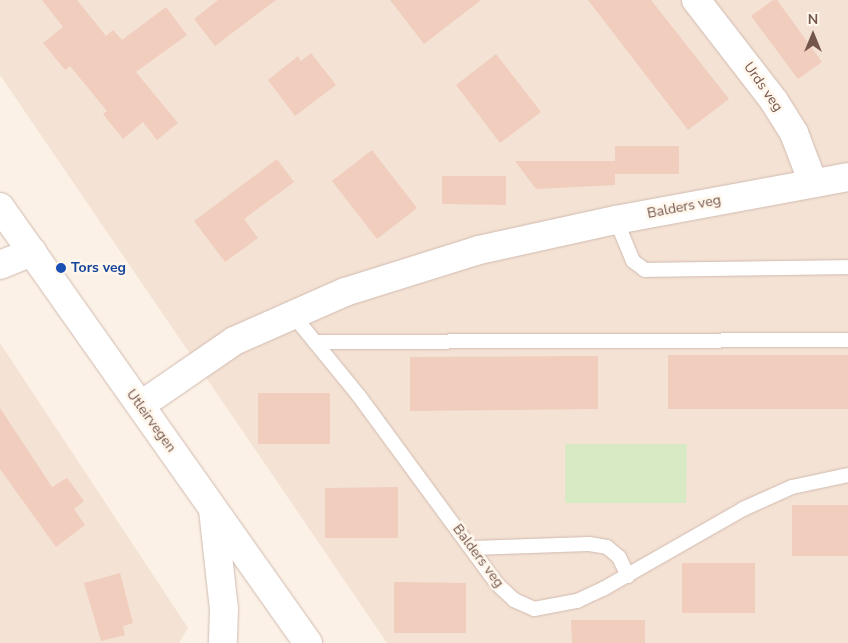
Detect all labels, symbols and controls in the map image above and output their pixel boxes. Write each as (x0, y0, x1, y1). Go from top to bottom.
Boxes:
north arrow (788, 10, 838, 60)
text: N (808, 10, 818, 29)
street label: Urds veg (740, 59, 786, 115)
street label: Balders veg (646, 192, 722, 222)
place label: Tors veg (71, 260, 126, 276)
marker: Tors veg (55, 262, 67, 274)
street label: Utleirvegen (123, 386, 179, 456)
street label: Balders veg (449, 521, 507, 591)

